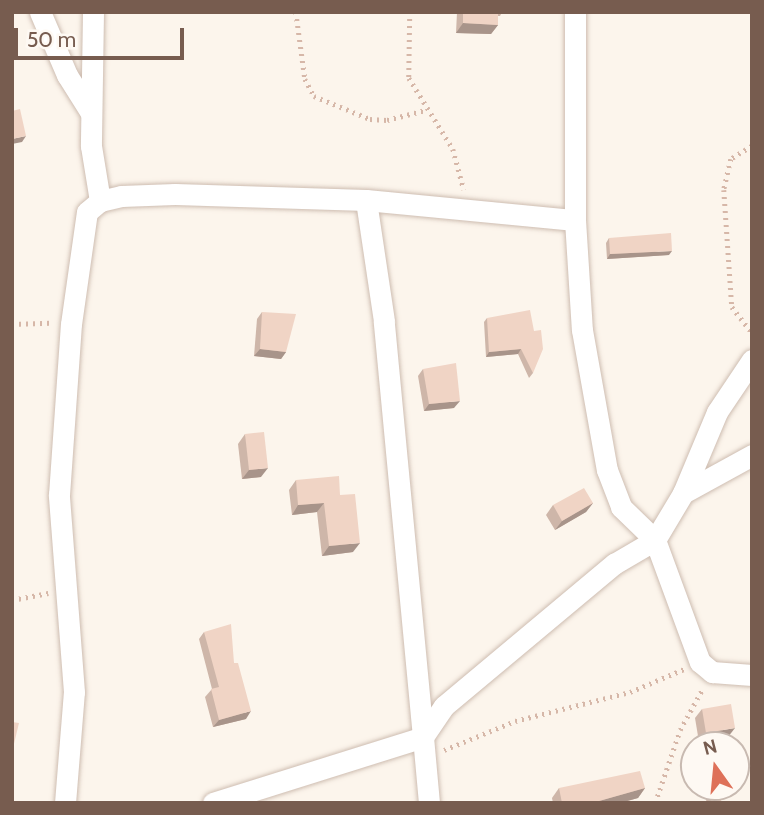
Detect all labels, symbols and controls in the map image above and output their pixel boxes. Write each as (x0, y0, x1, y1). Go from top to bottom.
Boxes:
scale bar (18, 14, 187, 58)
text: 50 m (27, 27, 76, 52)
north arrow (680, 731, 750, 801)
text: N (700, 734, 719, 760)

